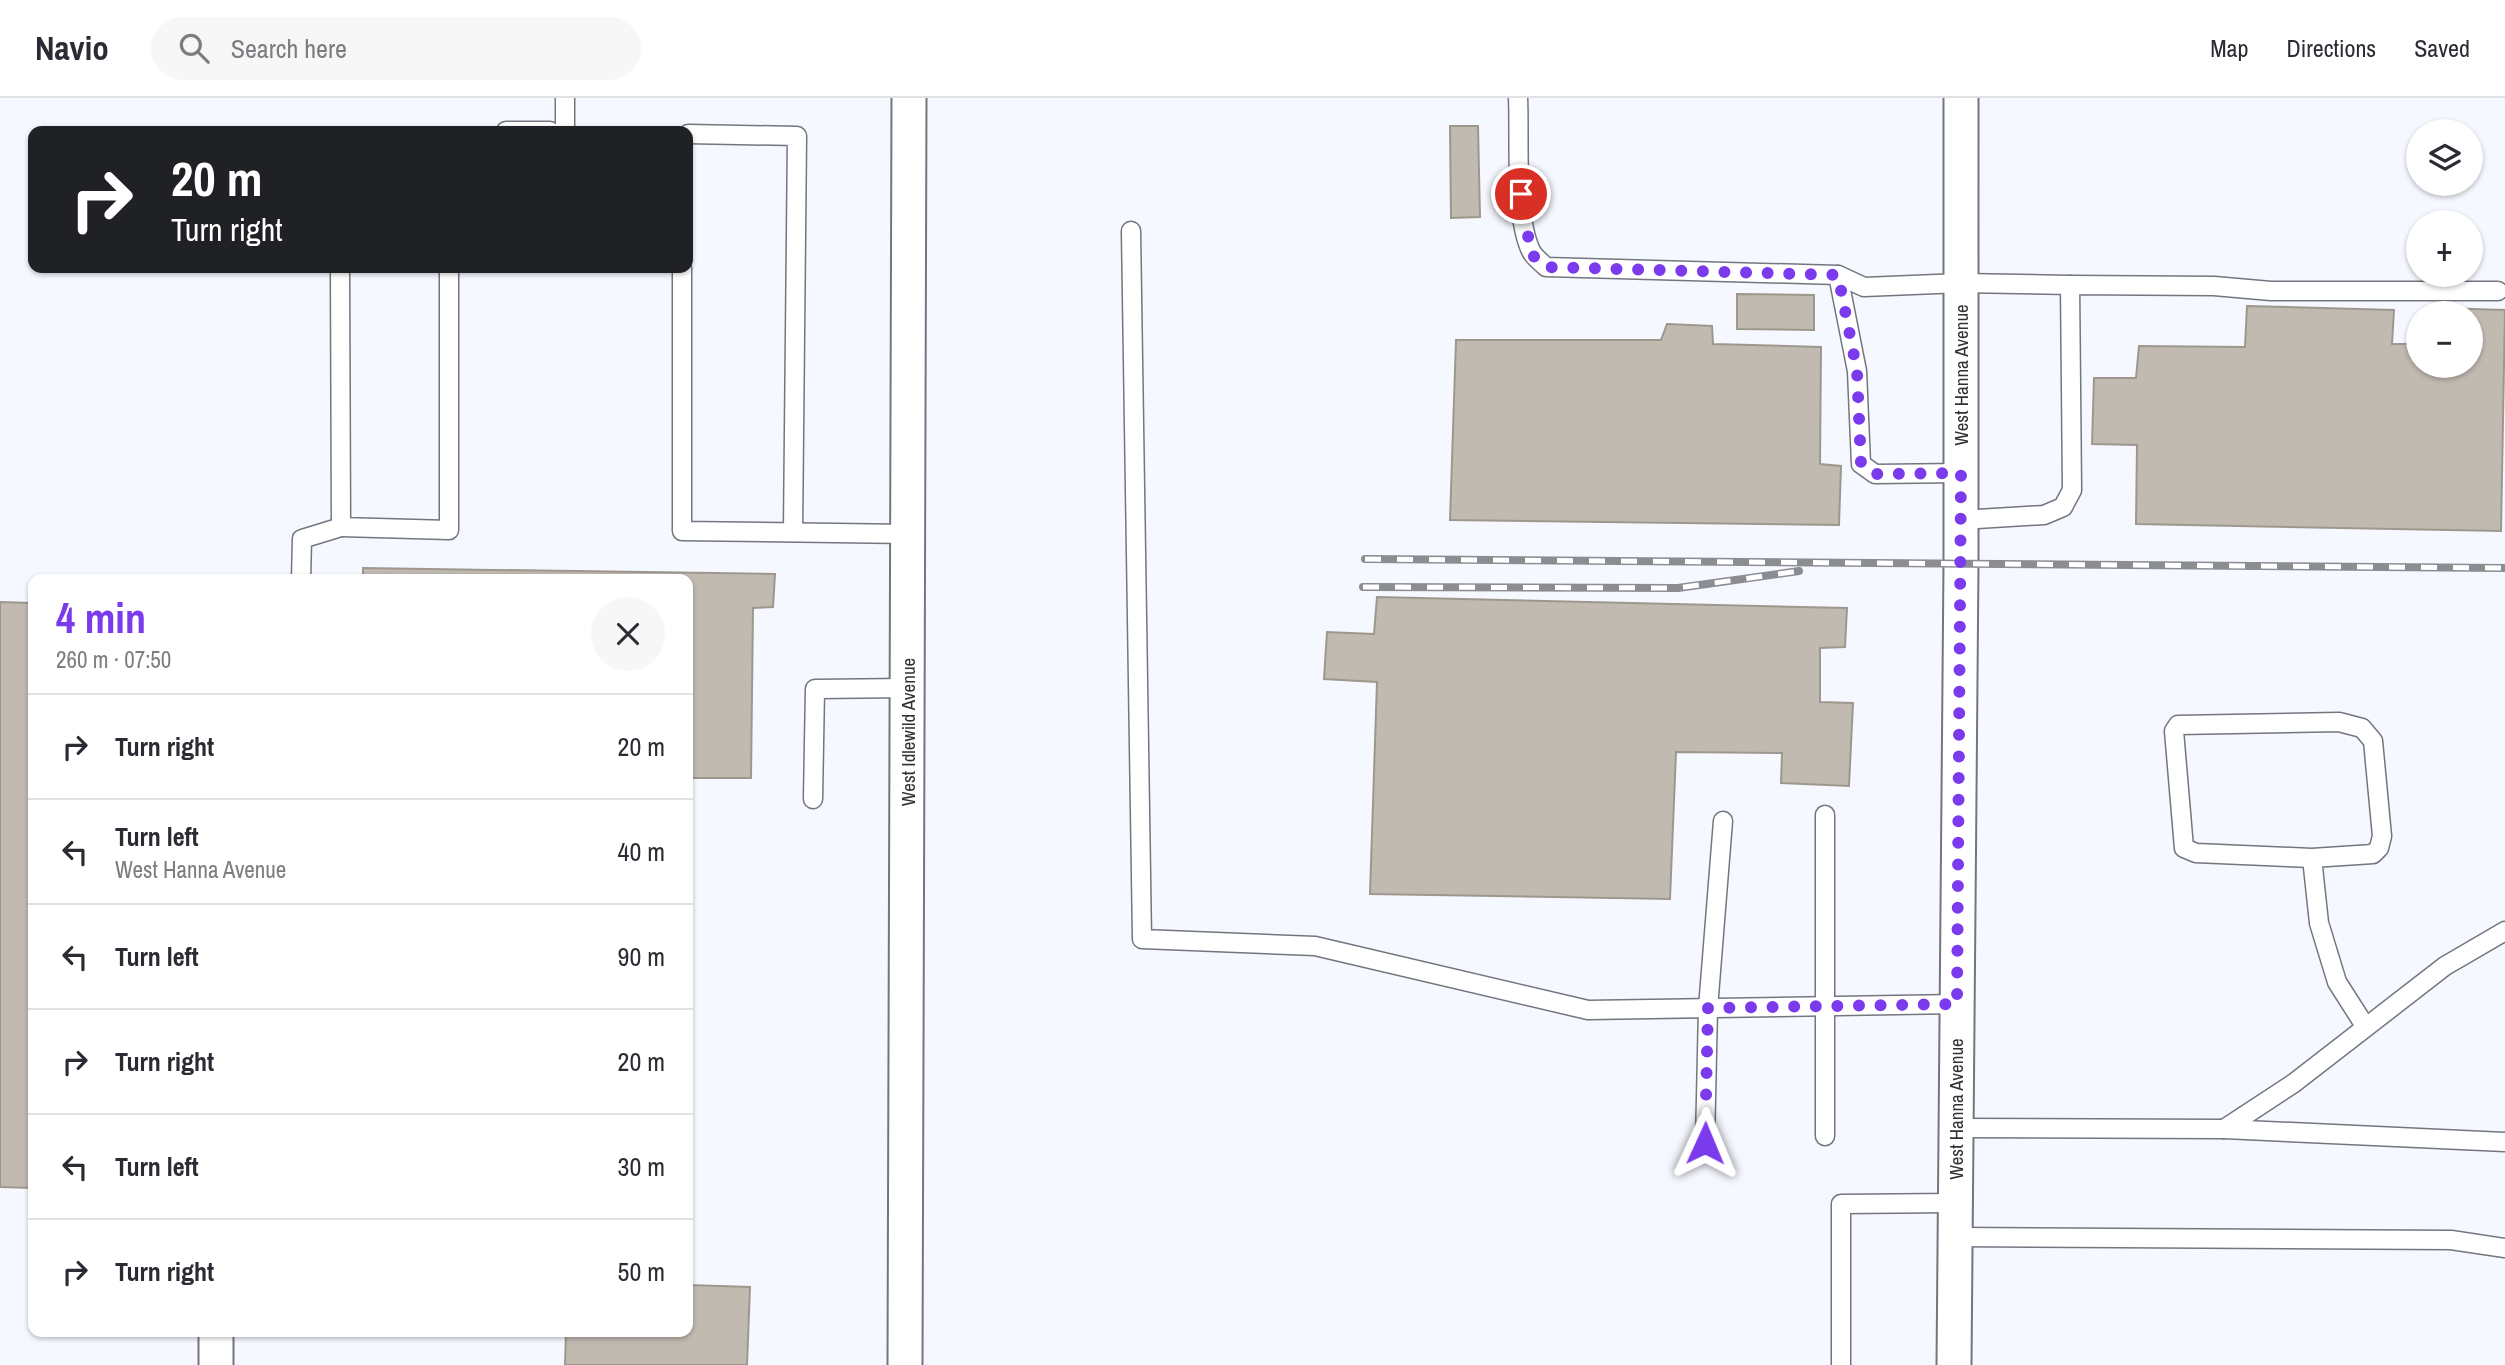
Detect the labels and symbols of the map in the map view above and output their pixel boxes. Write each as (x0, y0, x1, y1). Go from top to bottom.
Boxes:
pin (1491, 164, 1551, 224)
street label: West Hanna Avenue (1948, 304, 1974, 446)
street label: West Idlewild Avenue (895, 658, 921, 806)
street label: West Hanna Avenue (1943, 1038, 1969, 1180)
position arrow (1668, 1106, 1742, 1180)

